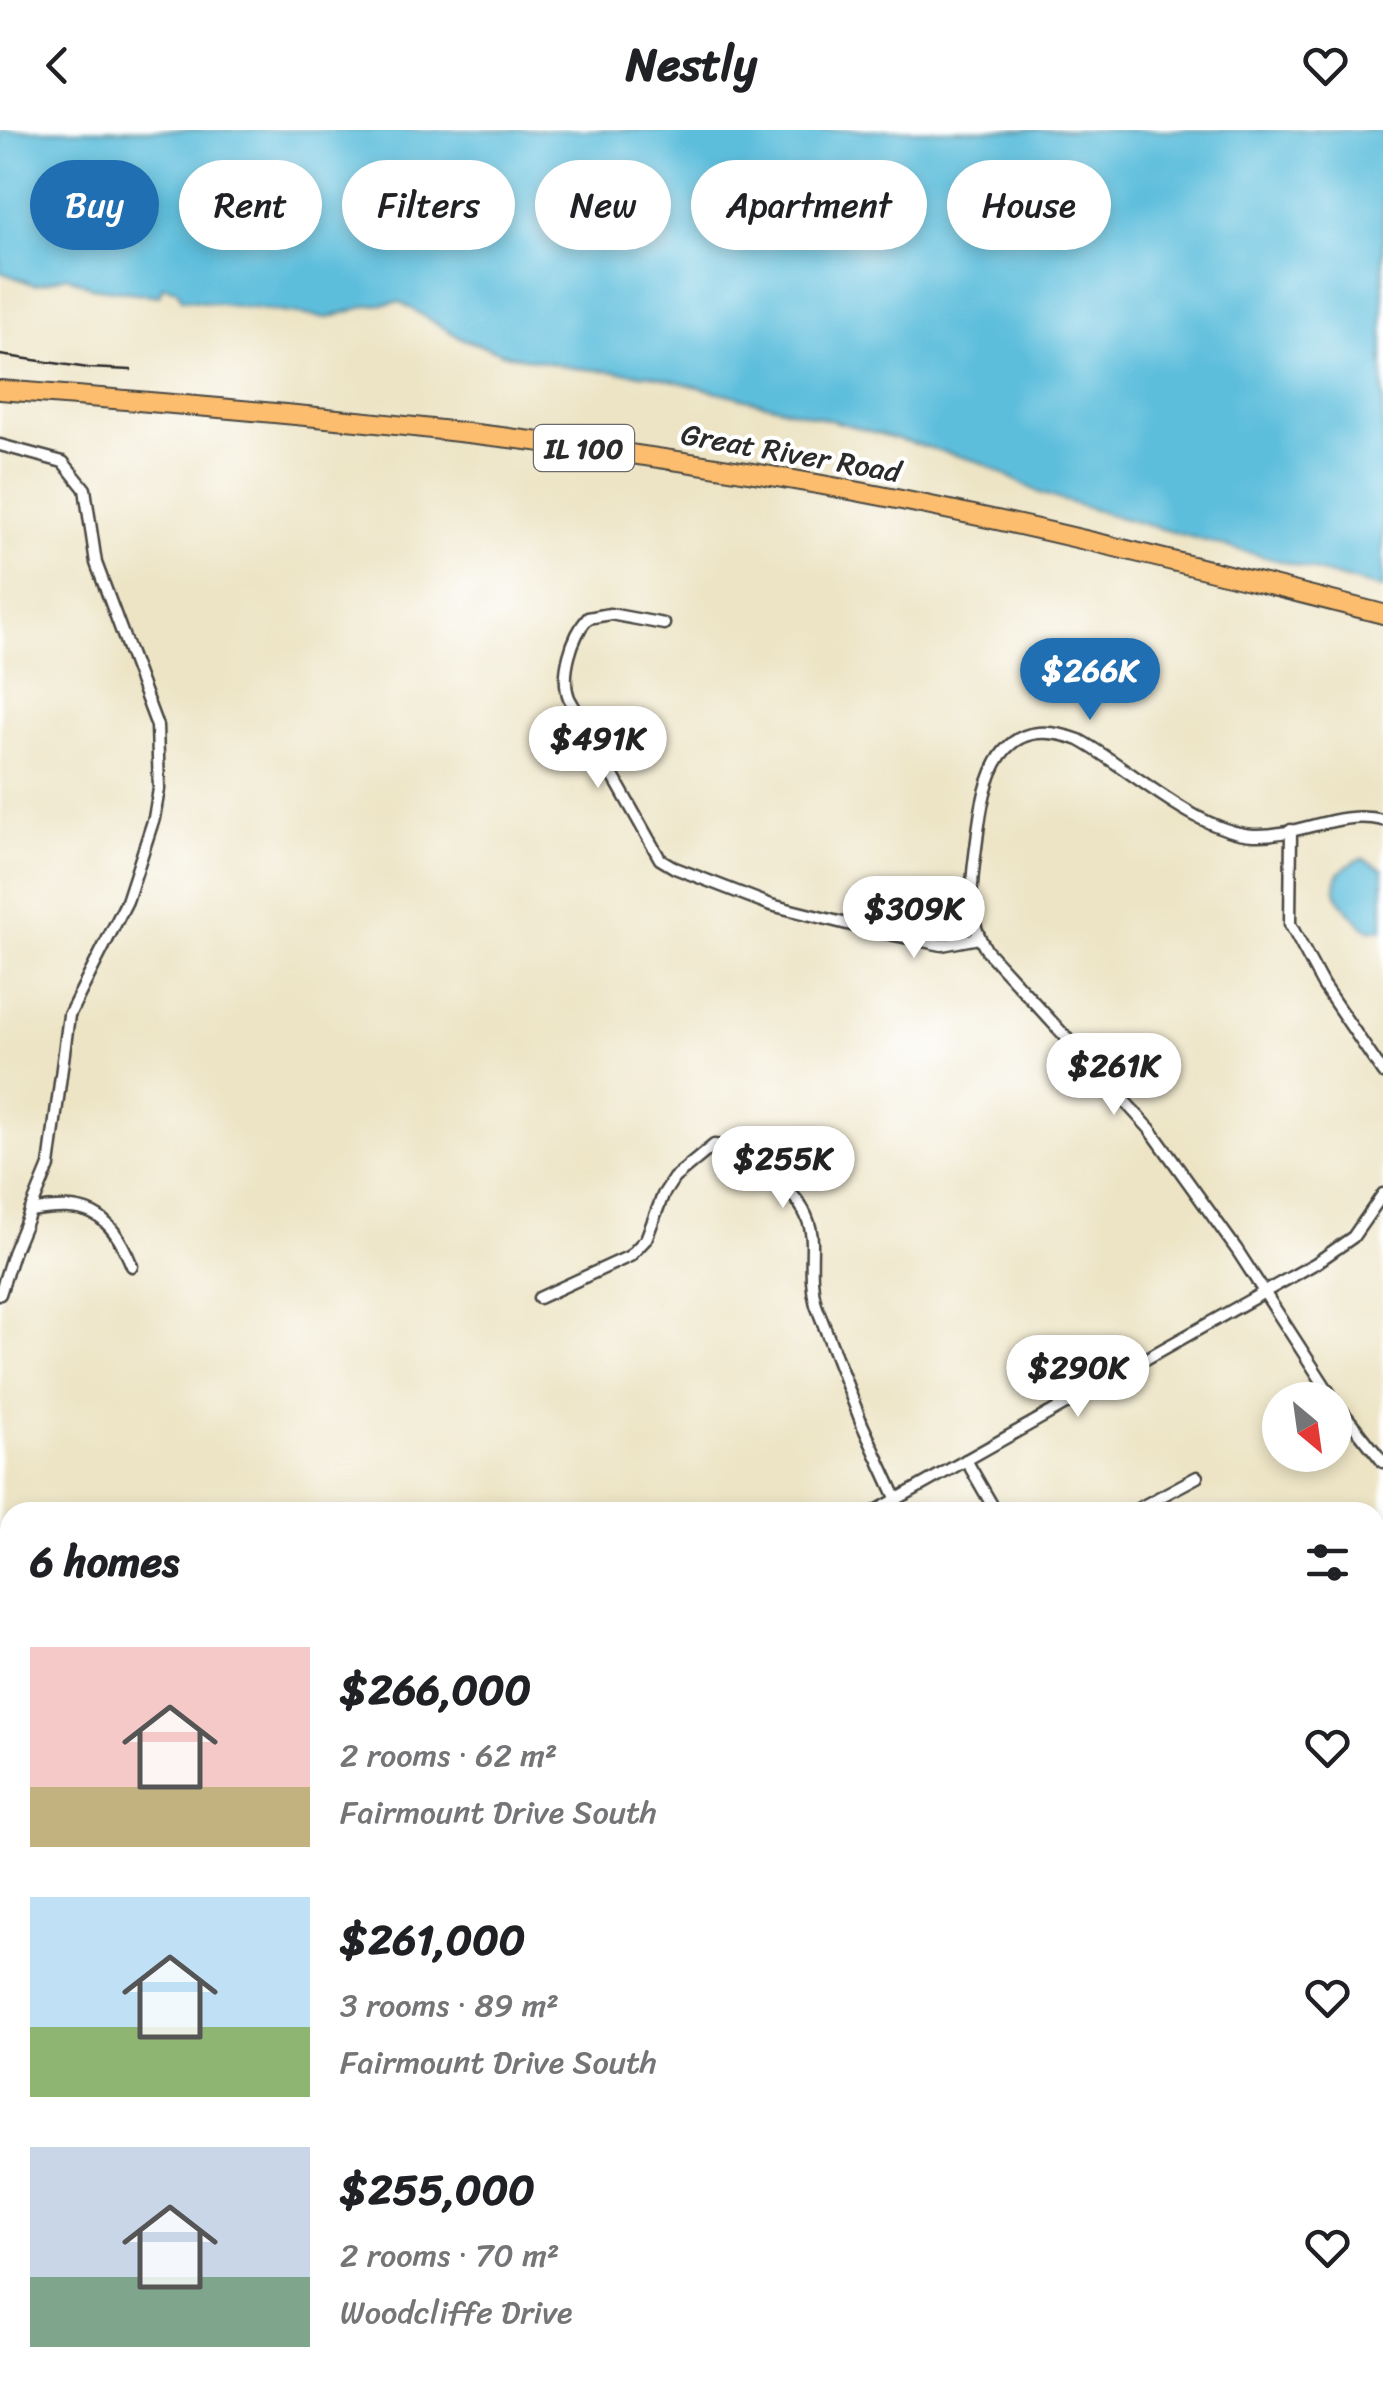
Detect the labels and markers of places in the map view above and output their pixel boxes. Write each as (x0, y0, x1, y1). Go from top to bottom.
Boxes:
pin: $266K (1020, 638, 1160, 723)
pin: $491K (528, 706, 668, 791)
pin: $309K (844, 876, 984, 961)
pin: $261K (1044, 1033, 1184, 1118)
pin: $255K (713, 1126, 853, 1211)
pin: $290K (1008, 1335, 1148, 1420)

